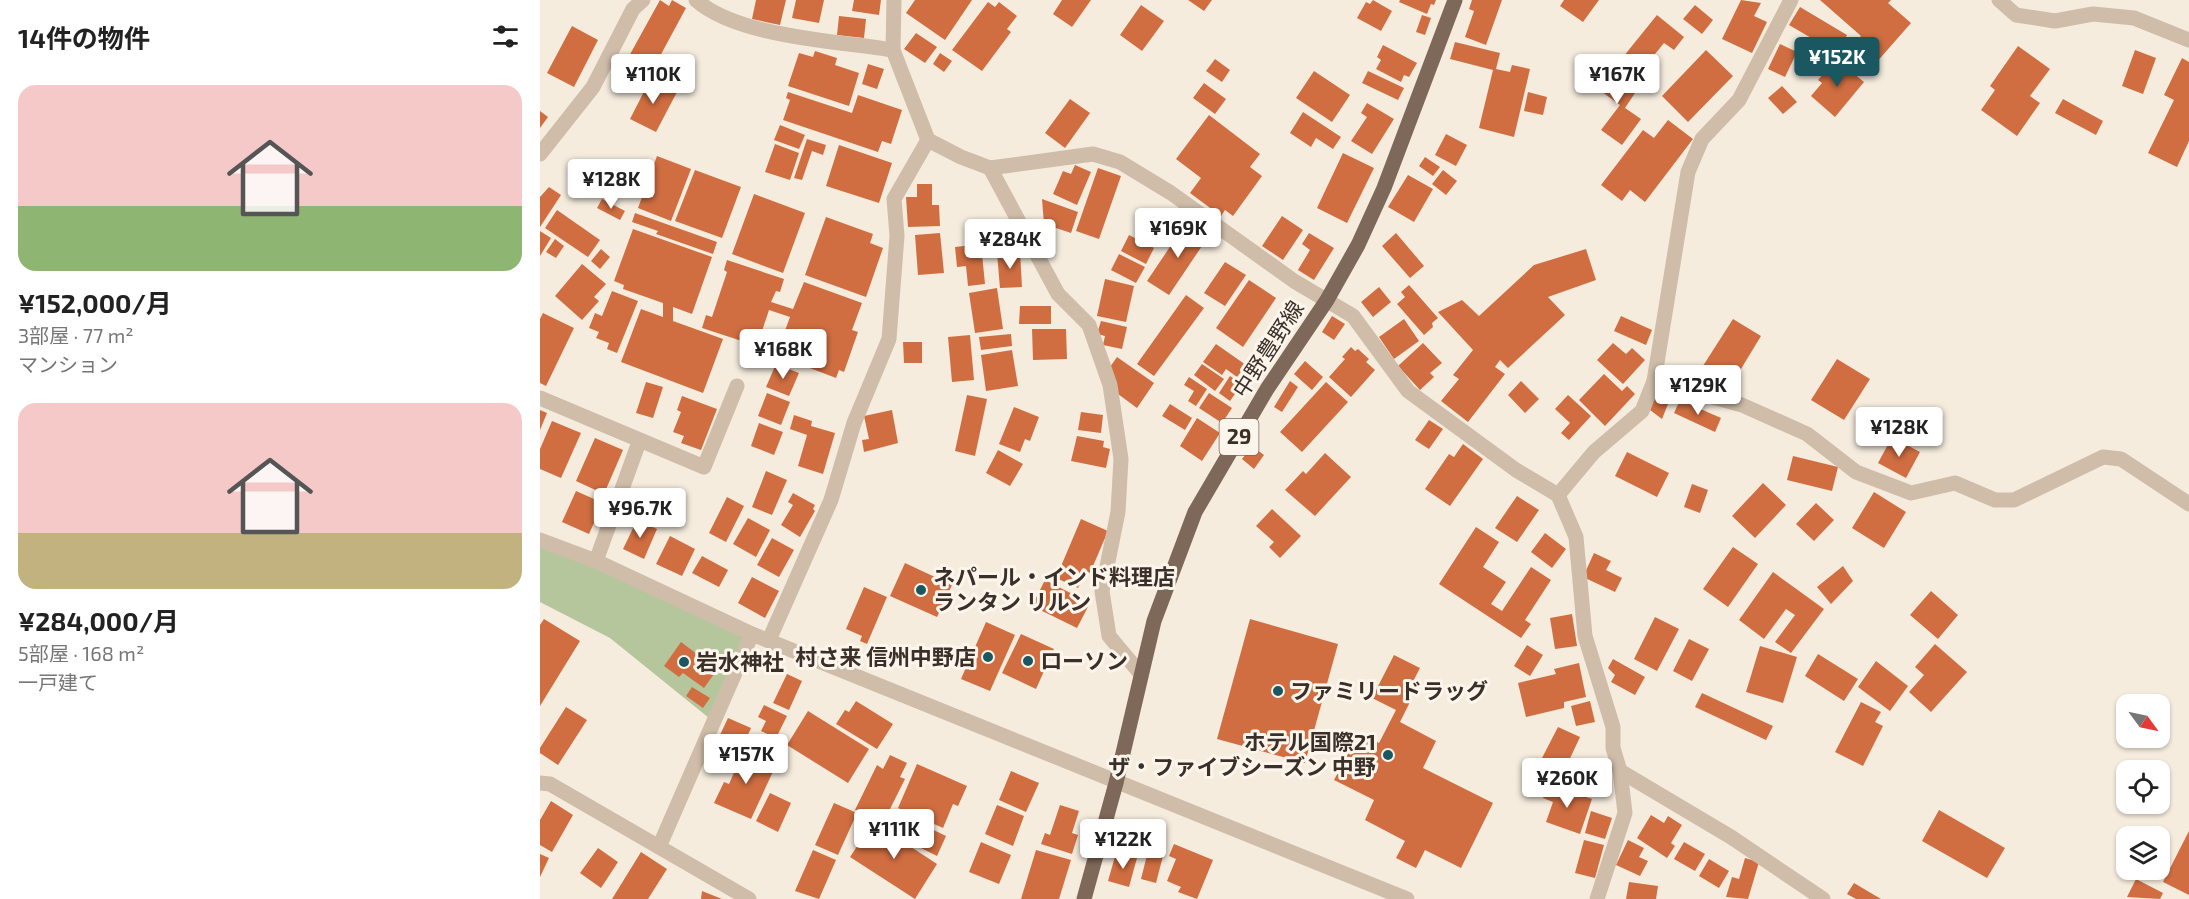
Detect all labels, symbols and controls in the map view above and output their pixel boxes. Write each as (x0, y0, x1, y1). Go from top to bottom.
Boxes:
icon: filters (489, 20, 522, 53)
text: 14件の物件 (18, 22, 150, 53)
pin: ¥152K (1795, 37, 1879, 88)
text: ¥152K (1808, 44, 1866, 68)
pin: ¥110K (611, 54, 695, 105)
pin: ¥167K (1575, 54, 1659, 105)
text: ¥110K (625, 61, 681, 85)
text: ¥167K (1589, 61, 1645, 85)
icon: home (216, 124, 324, 232)
pin: ¥128K (569, 159, 653, 210)
text: ¥128K (582, 166, 640, 190)
pin: ¥169K (1136, 208, 1220, 259)
text: ¥169K (1149, 215, 1207, 239)
pin: ¥284K (968, 219, 1052, 270)
text: ¥284K (979, 226, 1041, 250)
text: ¥152,000/月 (18, 287, 172, 318)
street label: 中野豊野線 (1226, 295, 1308, 402)
text: 3部屋 · 77 m² (18, 323, 134, 347)
pin: ¥168K (741, 329, 825, 380)
text: ¥168K (754, 336, 812, 360)
text: マンション (18, 352, 118, 376)
pin: ¥129K (1656, 365, 1740, 416)
text: ¥129K (1669, 372, 1727, 396)
pin: ¥128K (1857, 407, 1941, 458)
text: ¥128K (1870, 414, 1928, 438)
road number: 29 (1220, 419, 1258, 455)
icon: home (216, 442, 324, 550)
pin: ¥96.7K (591, 488, 689, 539)
text: ¥96.7K (608, 495, 672, 519)
place label: ネパール・インド料理店 ランタン リルン (933, 563, 1175, 614)
marker: ネパール・インド料理店 ランタン リルン (914, 583, 928, 597)
text: ¥284,000/月 (18, 605, 179, 636)
text: 5部屋 · 168 m² (18, 641, 144, 665)
place label: 村さ来 信州中野店 (795, 643, 976, 669)
place label: ローソン (1040, 647, 1128, 673)
place label: 岩水神社 (696, 648, 784, 674)
marker: 村さ来 信州中野店 (981, 650, 995, 664)
marker: ローソン (1021, 654, 1035, 668)
marker: 岩水神社 (677, 655, 691, 669)
text: 一戸建て (18, 670, 98, 694)
place label: ファミリードラッグ (1290, 677, 1488, 703)
marker: ファミリードラッグ (1271, 684, 1285, 698)
north arrow (2116, 694, 2170, 748)
map controls (2116, 694, 2170, 880)
place label: ホテル国際21 ザ・ファイブシーズン 中野 (1108, 728, 1376, 779)
pin: ¥157K (704, 734, 788, 785)
text: ¥157K (718, 741, 774, 765)
marker: ホテル国際21 ザ・ファイブシーズン 中野 (1381, 748, 1395, 762)
pin: ¥260K (1525, 758, 1609, 809)
button: locate (2116, 760, 2170, 814)
text: ¥260K (1536, 765, 1598, 789)
pin: ¥111K (852, 809, 936, 860)
text: ¥111K (868, 816, 920, 840)
pin: ¥122K (1081, 819, 1165, 870)
text: ¥122K (1094, 826, 1152, 850)
button: layers (2116, 826, 2170, 880)

